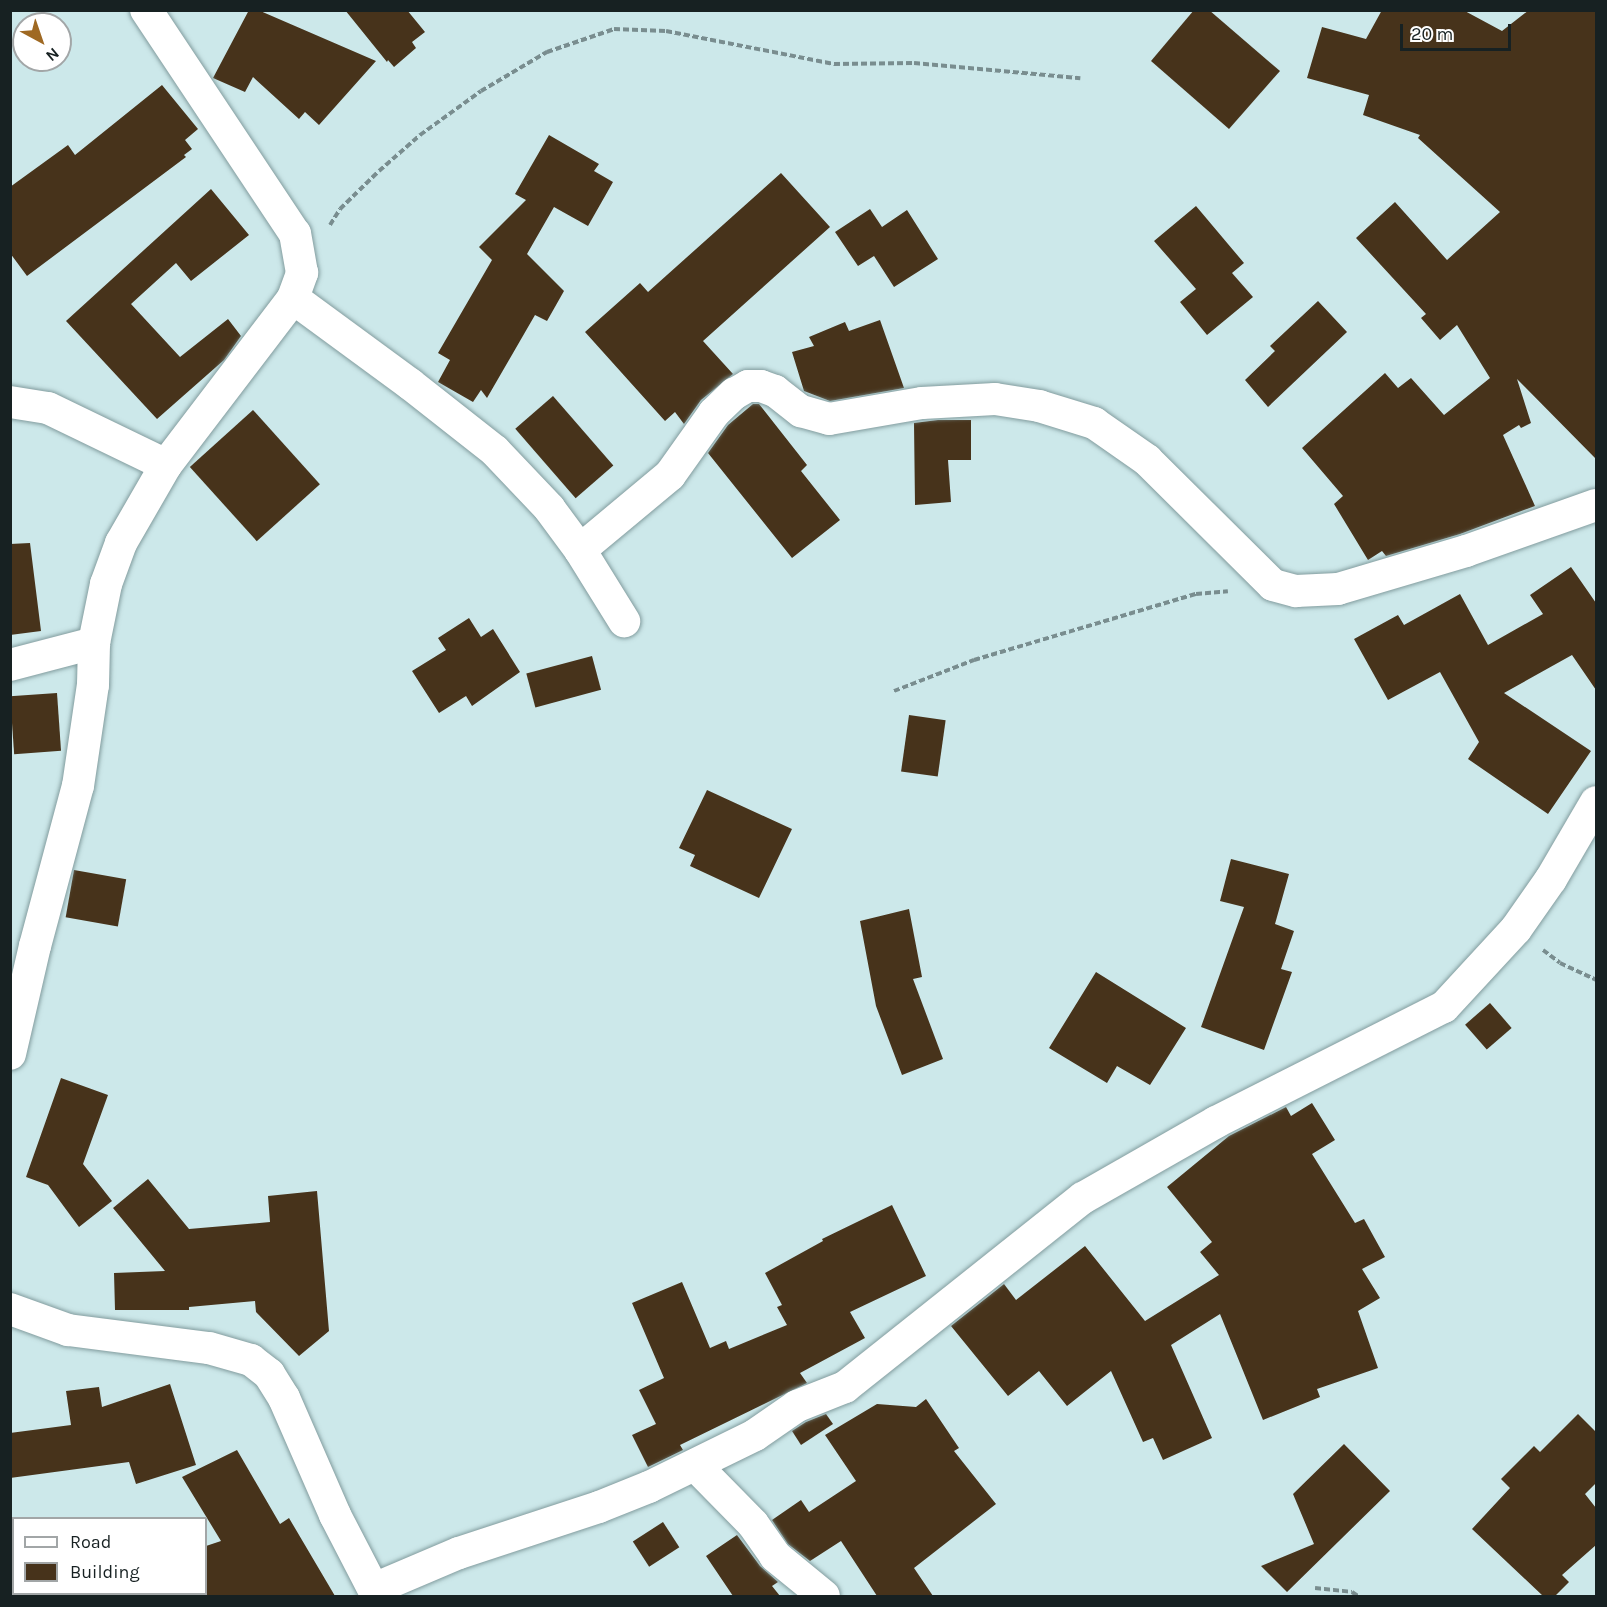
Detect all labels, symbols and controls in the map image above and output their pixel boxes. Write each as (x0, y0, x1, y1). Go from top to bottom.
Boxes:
north arrow (12, 12, 72, 72)
scale bar (1403, 12, 1514, 50)
text: 20 m (1411, 23, 1453, 45)
text: N (42, 44, 63, 66)
legend (12, 1517, 207, 1595)
text: Road (70, 1531, 111, 1553)
text: Building (70, 1561, 140, 1583)

